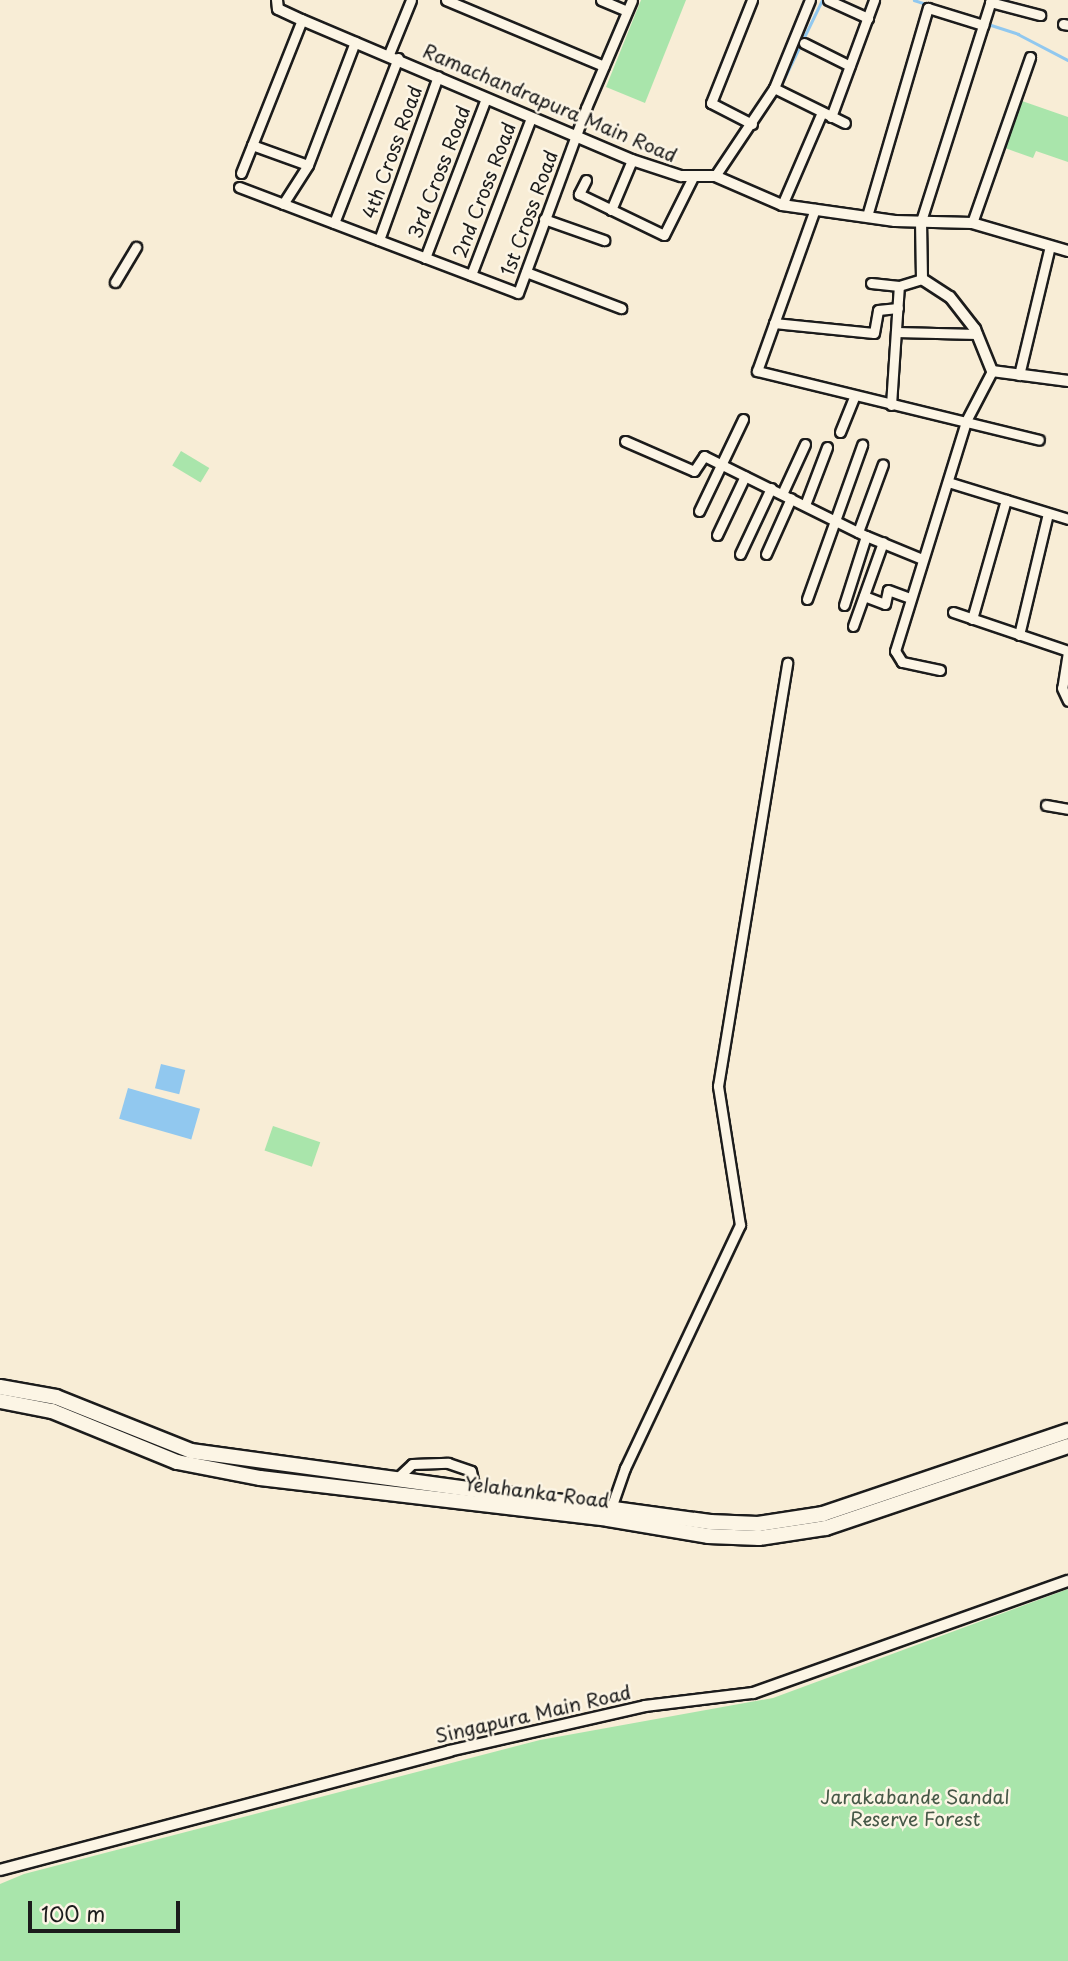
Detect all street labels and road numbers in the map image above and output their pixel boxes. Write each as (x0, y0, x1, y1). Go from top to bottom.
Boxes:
street label: Ramachandrapura Main Road (419, 39, 681, 167)
street label: 4th Cross Road (357, 82, 427, 222)
street label: 3rd Cross Road (403, 102, 475, 242)
street label: 2nd Cross Road (447, 118, 521, 262)
street label: 1st Cross Road (495, 146, 563, 280)
street label: Yelahanka Road (463, 1472, 611, 1512)
street label: Singapura Main Road (434, 1681, 632, 1747)

